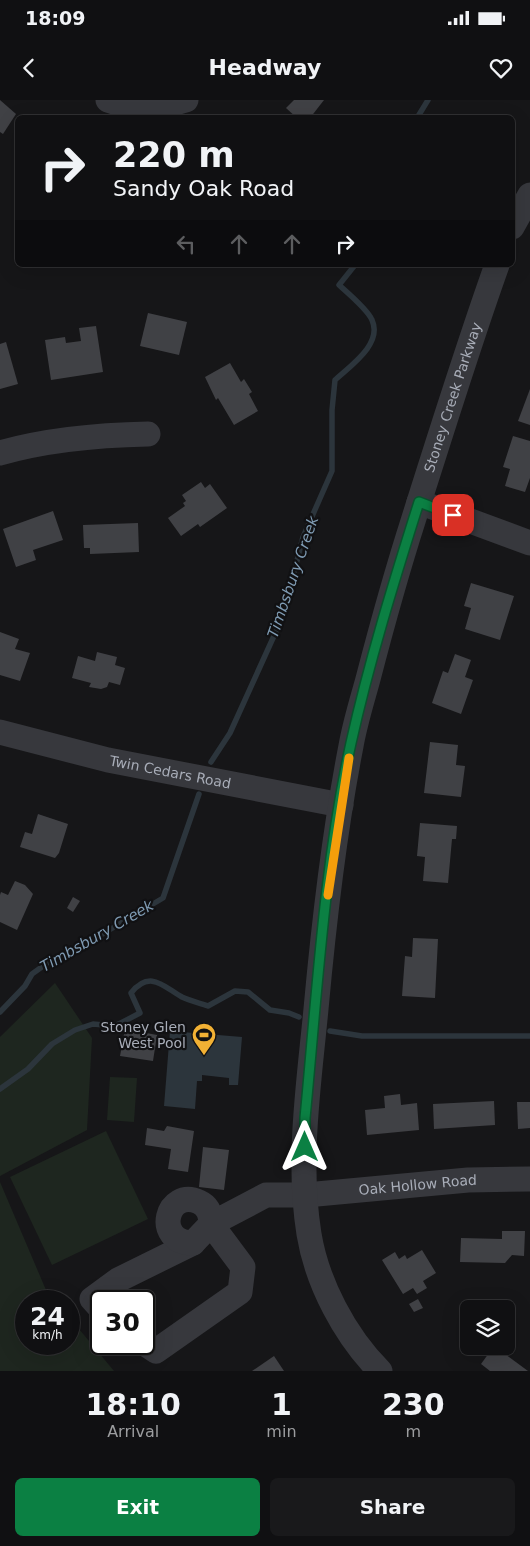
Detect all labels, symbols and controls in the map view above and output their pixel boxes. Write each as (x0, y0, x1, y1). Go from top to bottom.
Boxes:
text: 18:09 (25, 7, 85, 29)
icon: back (15, 54, 43, 82)
icon: heart (487, 54, 515, 82)
text: Headway (209, 55, 321, 80)
icon: right (30, 135, 95, 200)
text: 220 m (113, 135, 235, 175)
text: Sandy Oak Road (113, 176, 294, 201)
icon: left (172, 230, 200, 258)
icon: ahead (225, 230, 253, 258)
icon: ahead (278, 230, 306, 258)
icon: right (331, 230, 359, 258)
street label: Stoney Creek Parkway (421, 320, 485, 474)
pin (432, 494, 474, 536)
icon: arrive (439, 501, 467, 529)
water label: Timbsbury Creek (264, 512, 323, 640)
street label: Twin Cedars Road (107, 752, 232, 792)
water label: Timbsbury Creek (37, 896, 158, 976)
place label: Stoney Glen West Pool (101, 1019, 186, 1051)
sports icon: Stoney Glen West Pool (191, 1022, 217, 1056)
position arrow (278, 1120, 330, 1172)
street label: Oak Hollow Road (358, 1172, 477, 1198)
speed limit sign: 30 (90, 1290, 155, 1355)
map controls (460, 1300, 515, 1355)
button: layers (460, 1300, 515, 1355)
text: 24 (30, 1302, 65, 1331)
text: km/h (32, 1328, 63, 1342)
text: 18:10 (85, 1387, 181, 1422)
text: 1 (271, 1387, 292, 1422)
text: 230 (382, 1387, 445, 1422)
text: Arrival (107, 1422, 159, 1441)
text: min (266, 1422, 297, 1441)
text: m (405, 1422, 421, 1441)
button: Exit (15, 1478, 260, 1536)
button: Share (270, 1478, 515, 1536)

